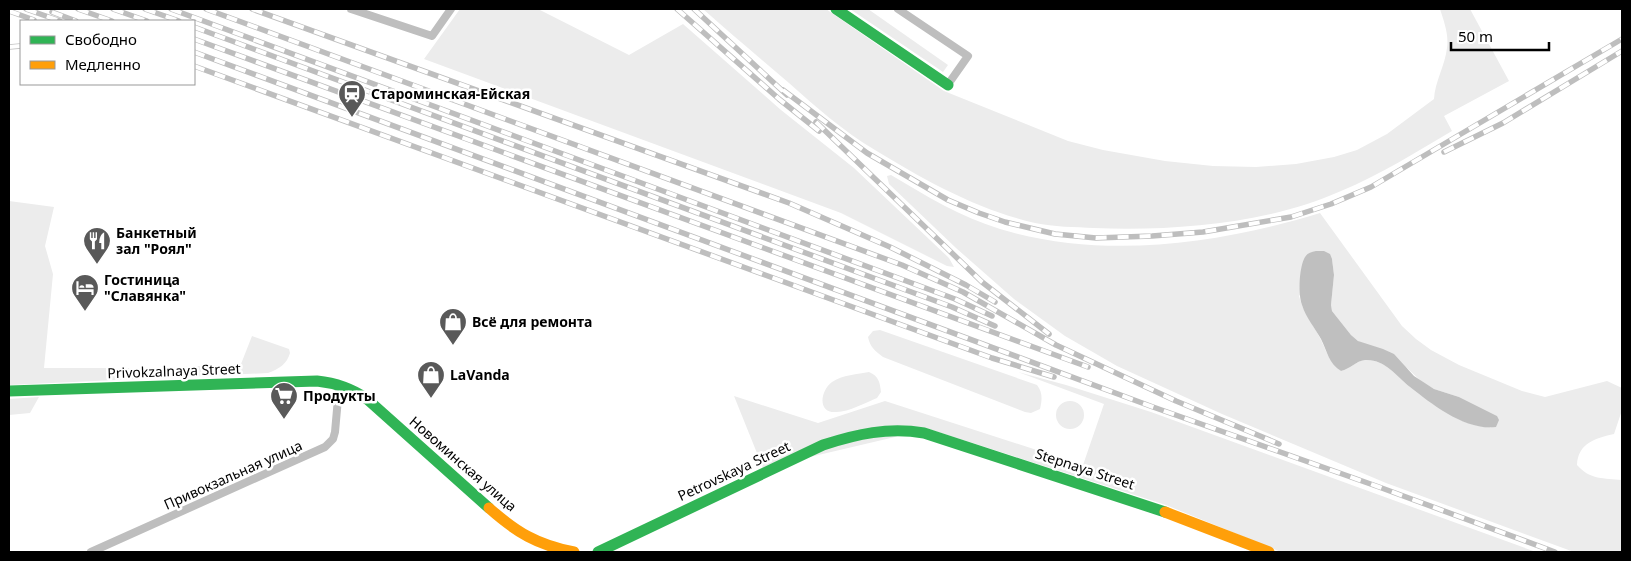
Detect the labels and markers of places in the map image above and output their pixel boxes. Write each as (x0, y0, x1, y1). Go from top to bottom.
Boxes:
station icon: Староминская-Ейская (337, 79, 367, 118)
place label: Староминская-Ейская (371, 84, 530, 103)
place label: Банкетный зал "Роял" (116, 223, 197, 258)
restaurant icon: Банкетный зал "Роял" (82, 226, 112, 265)
place label: Гостиница "Славянка" (104, 270, 186, 305)
hotel icon: Гостиница "Славянка" (70, 273, 100, 312)
shop icon: Всё для ремонта (438, 307, 468, 346)
place label: Всё для ремонта (472, 312, 592, 331)
shop icon: LaVanda (416, 360, 446, 399)
place label: LaVanda (450, 365, 510, 384)
supermarket icon: Продукты (269, 381, 299, 420)
place label: Продукты (303, 386, 376, 405)

